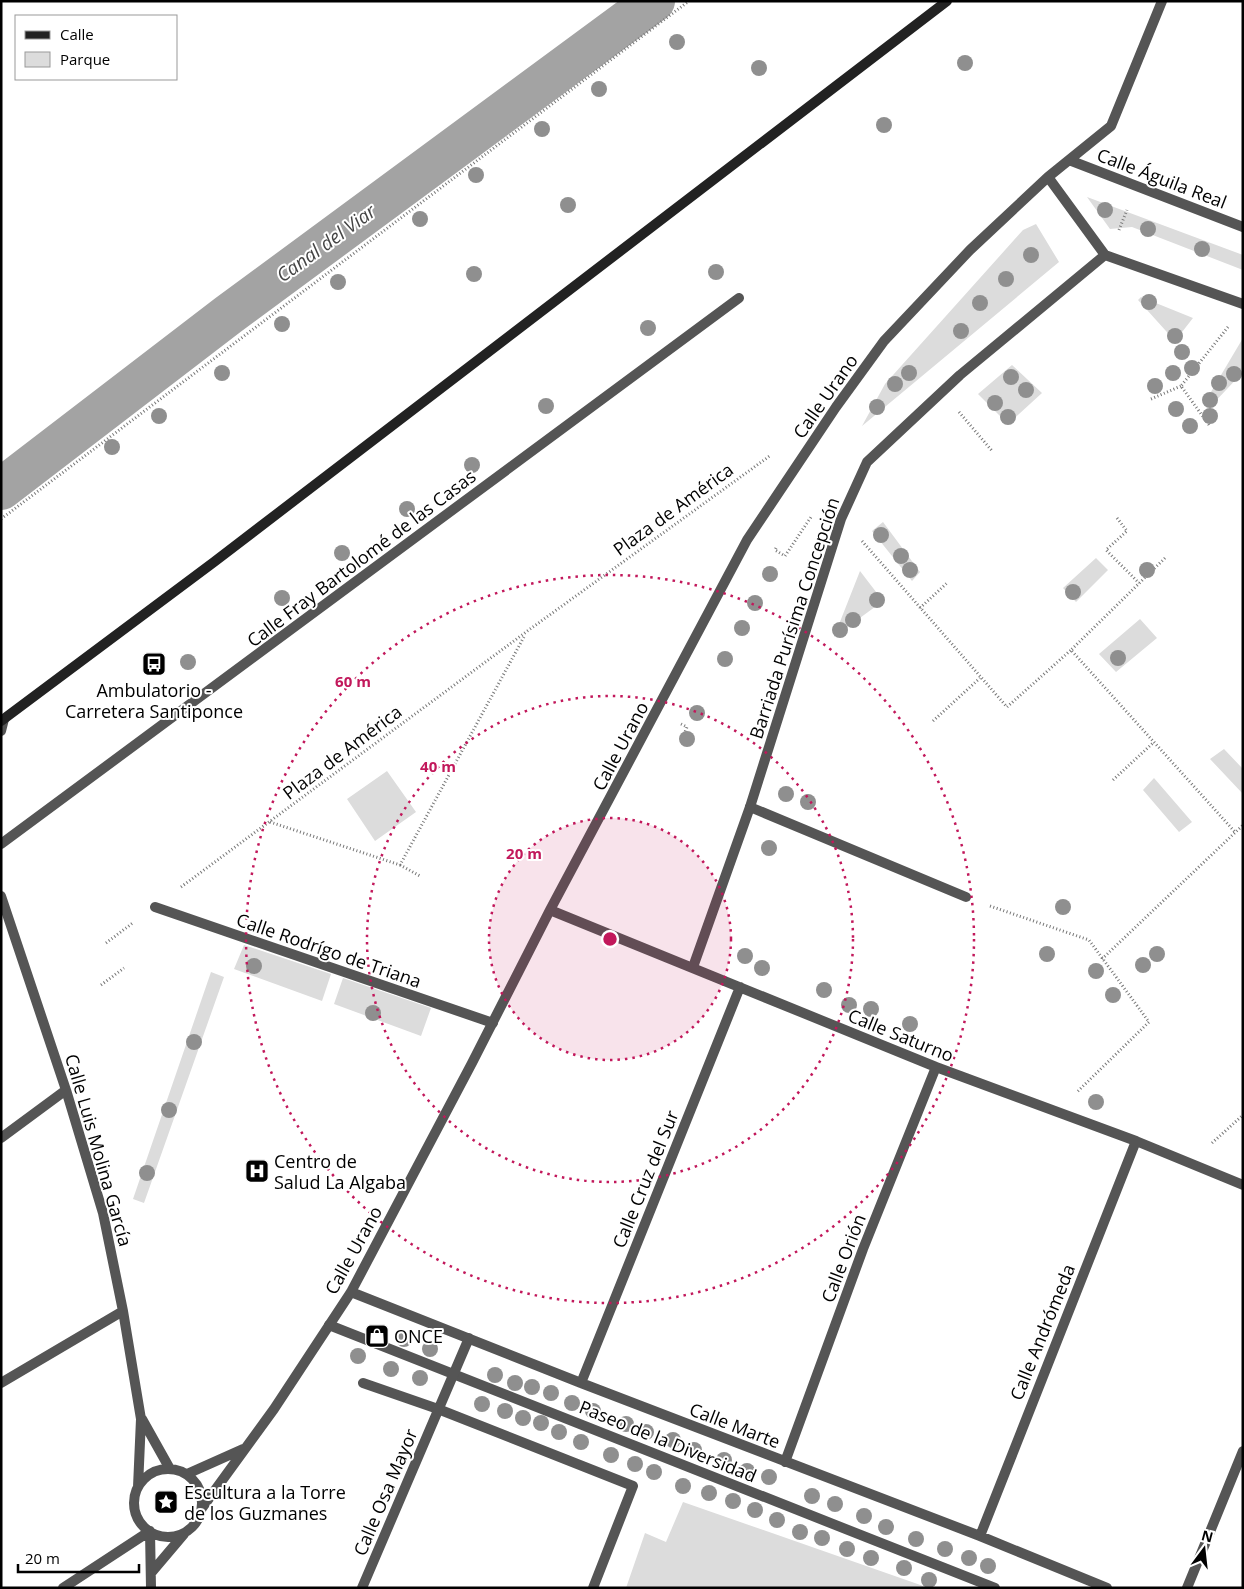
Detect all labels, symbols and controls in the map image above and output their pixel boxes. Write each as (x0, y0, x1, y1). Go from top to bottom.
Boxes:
legend (15, 15, 178, 80)
text: Calle (60, 24, 94, 44)
text: Parque (60, 49, 110, 69)
street label: Calle Águila Real (1094, 142, 1230, 214)
water label: Canal del Viar (271, 197, 382, 288)
street label: Calle Urano (787, 349, 863, 443)
street label: Plaza de América (608, 457, 738, 561)
street label: Calle Fray Bartolomé de las Casas (242, 464, 480, 652)
street label: Barriada Purísima Concepción (744, 494, 844, 742)
bus stop icon: Ambulatorio - Carretera Santiponce (141, 651, 167, 677)
text: 60 m (335, 671, 371, 691)
place label: Ambulatorio - Carretera Santiponce (65, 678, 243, 723)
street label: Calle Urano (587, 697, 653, 795)
street label: Plaza de América (278, 699, 406, 805)
text: 40 m (420, 756, 456, 776)
text: 20 m (506, 843, 542, 863)
street label: Calle Rodrígo de Triana (233, 907, 425, 993)
centre of rings (601, 930, 619, 948)
street label: Calle Saturno (845, 1003, 957, 1067)
street label: Calle Luis Molina García (60, 1051, 138, 1249)
street label: Calle Cruz del Sur (606, 1106, 684, 1251)
place label: Centro de Salud La Algaba (274, 1149, 406, 1194)
hospital icon: Centro de Salud La Algaba (244, 1158, 270, 1184)
street label: Calle Urano (319, 1202, 387, 1298)
street label: Calle Orión (815, 1210, 871, 1306)
street label: Calle Andrómeda (1004, 1260, 1080, 1404)
shop icon: ONCE (364, 1323, 390, 1349)
place label: ONCE (394, 1324, 443, 1348)
street label: Paseo de la Diversidad (576, 1394, 760, 1488)
street label: Calle Marte (686, 1397, 784, 1453)
street label: Calle Osa Mayor (347, 1424, 423, 1559)
place label: Escultura a la Torre de los Guzmanes (184, 1480, 346, 1525)
place icon: Escultura a la Torre de los Guzmanes (153, 1489, 179, 1515)
north arrow (1179, 1524, 1229, 1574)
text: N (1200, 1525, 1215, 1547)
scale bar (18, 1542, 139, 1574)
text: 20 m (25, 1548, 60, 1568)

